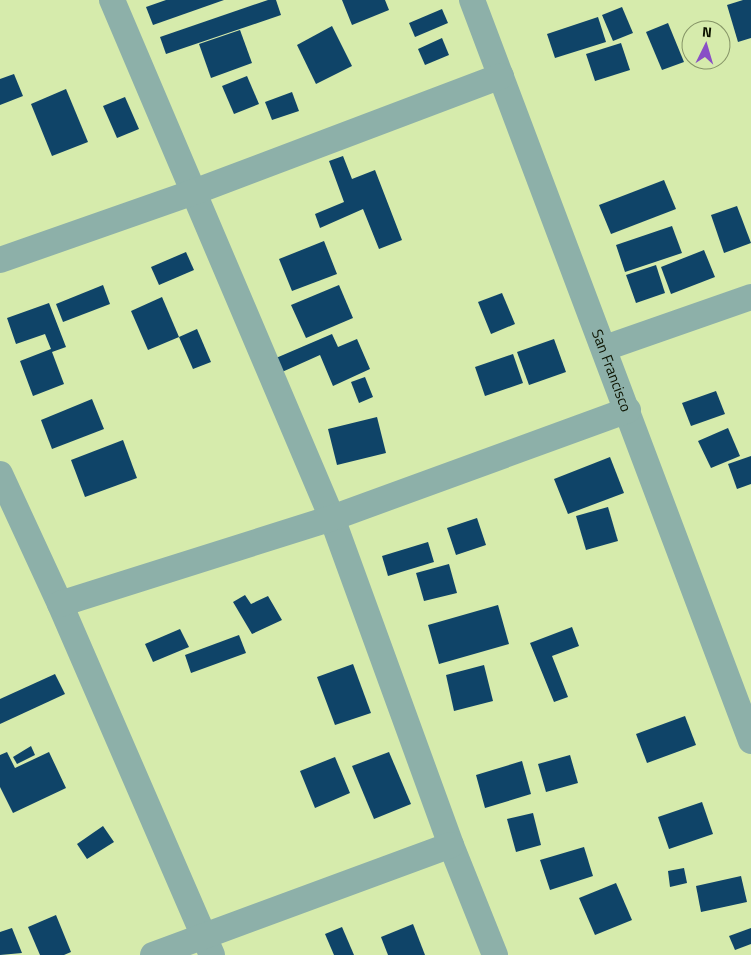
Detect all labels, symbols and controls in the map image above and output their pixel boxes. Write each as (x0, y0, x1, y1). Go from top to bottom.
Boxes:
north arrow (681, 20, 731, 70)
text: N (701, 21, 713, 42)
street label: San Francisco (586, 326, 638, 415)

